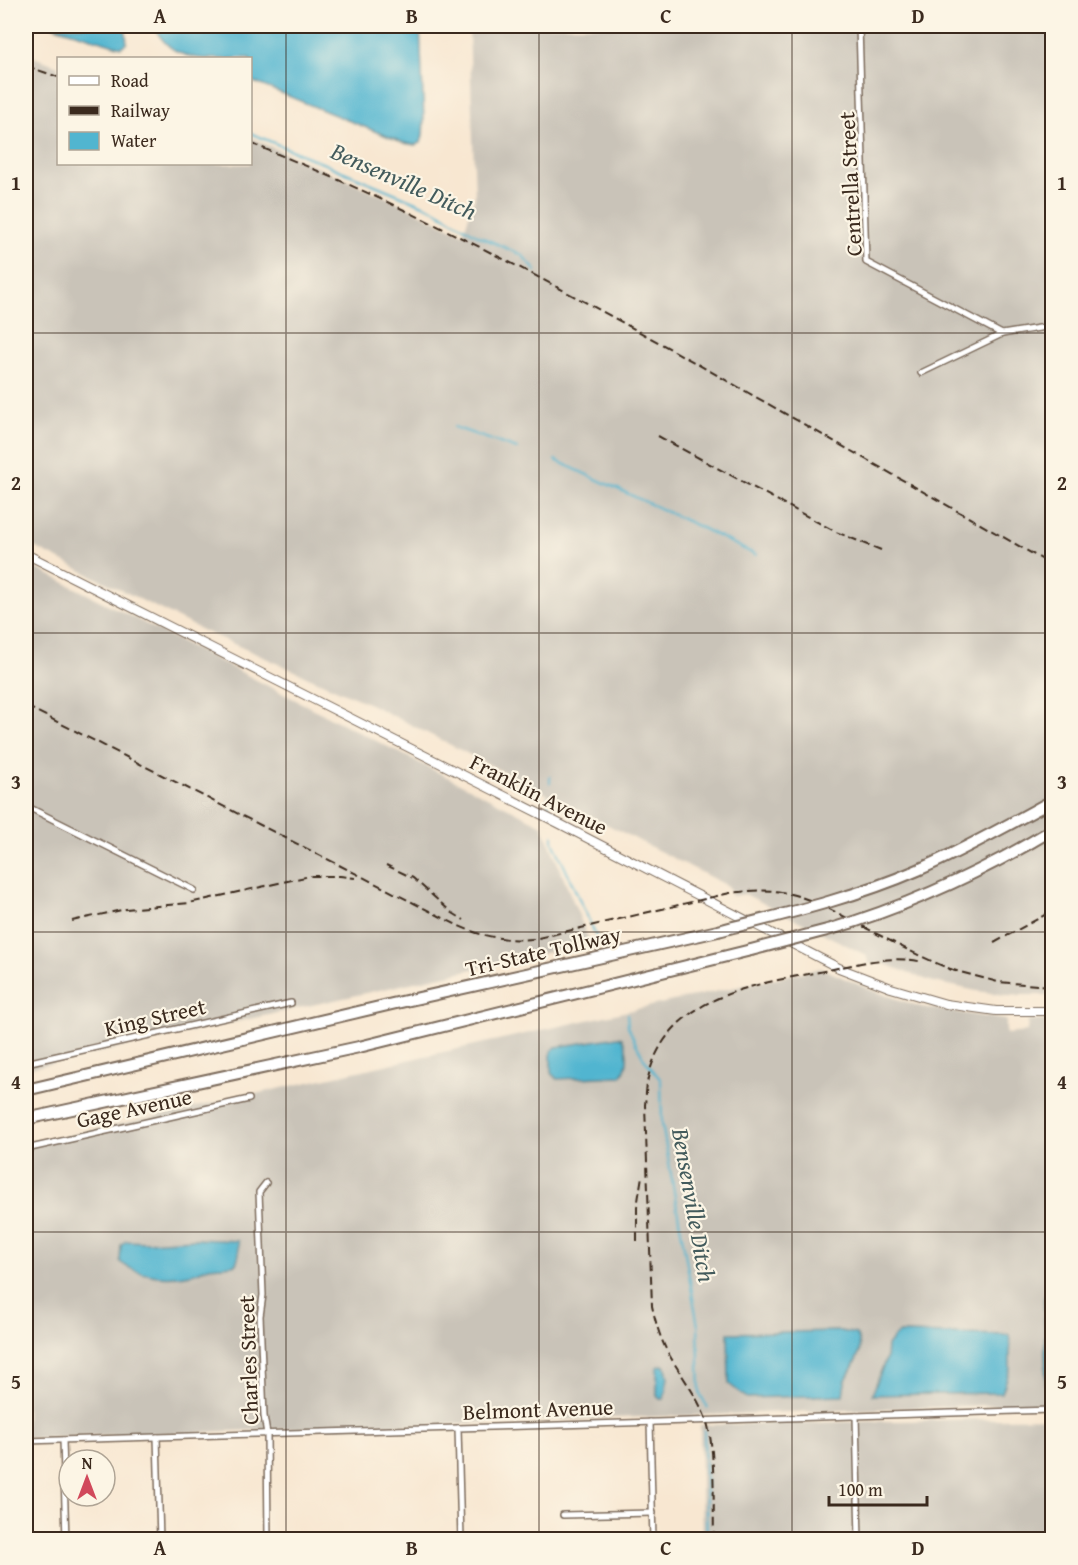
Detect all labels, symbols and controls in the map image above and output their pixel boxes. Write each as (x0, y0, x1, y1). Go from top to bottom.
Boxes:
text: A (154, 1, 167, 30)
text: B (406, 1, 418, 30)
text: C (660, 1, 672, 30)
text: D (911, 1, 925, 30)
legend (57, 57, 252, 165)
text: Road (111, 67, 149, 94)
text: Railway (111, 97, 170, 124)
street label: Centrella Street (830, 111, 870, 257)
text: Water (111, 127, 157, 154)
water label: Bensenville Ditch (325, 133, 482, 229)
text: 1 (11, 168, 21, 197)
text: 1 (1057, 168, 1067, 197)
text: 2 (11, 468, 21, 497)
text: 2 (1057, 468, 1067, 497)
street label: Franklin Avenue (465, 746, 613, 842)
text: 3 (11, 767, 21, 796)
text: 3 (1057, 767, 1067, 796)
street label: Tri-State Tollway (462, 918, 624, 984)
street label: King Street (101, 990, 209, 1044)
text: 4 (11, 1067, 21, 1096)
text: 4 (1057, 1067, 1067, 1096)
street label: Gage Avenue (73, 1080, 195, 1136)
water label: Bensenville Ditch (663, 1124, 725, 1285)
street label: Charles Street (230, 1294, 266, 1425)
text: 5 (11, 1367, 21, 1396)
text: 5 (1057, 1367, 1067, 1396)
street label: Belmont Avenue (462, 1390, 614, 1428)
north arrow (57, 1448, 117, 1508)
text: N (82, 1451, 93, 1475)
scale bar (829, 1469, 926, 1507)
text: 100 m (838, 1476, 883, 1503)
text: A (154, 1533, 167, 1562)
text: B (406, 1533, 418, 1562)
text: C (660, 1533, 672, 1562)
text: D (911, 1533, 925, 1562)

